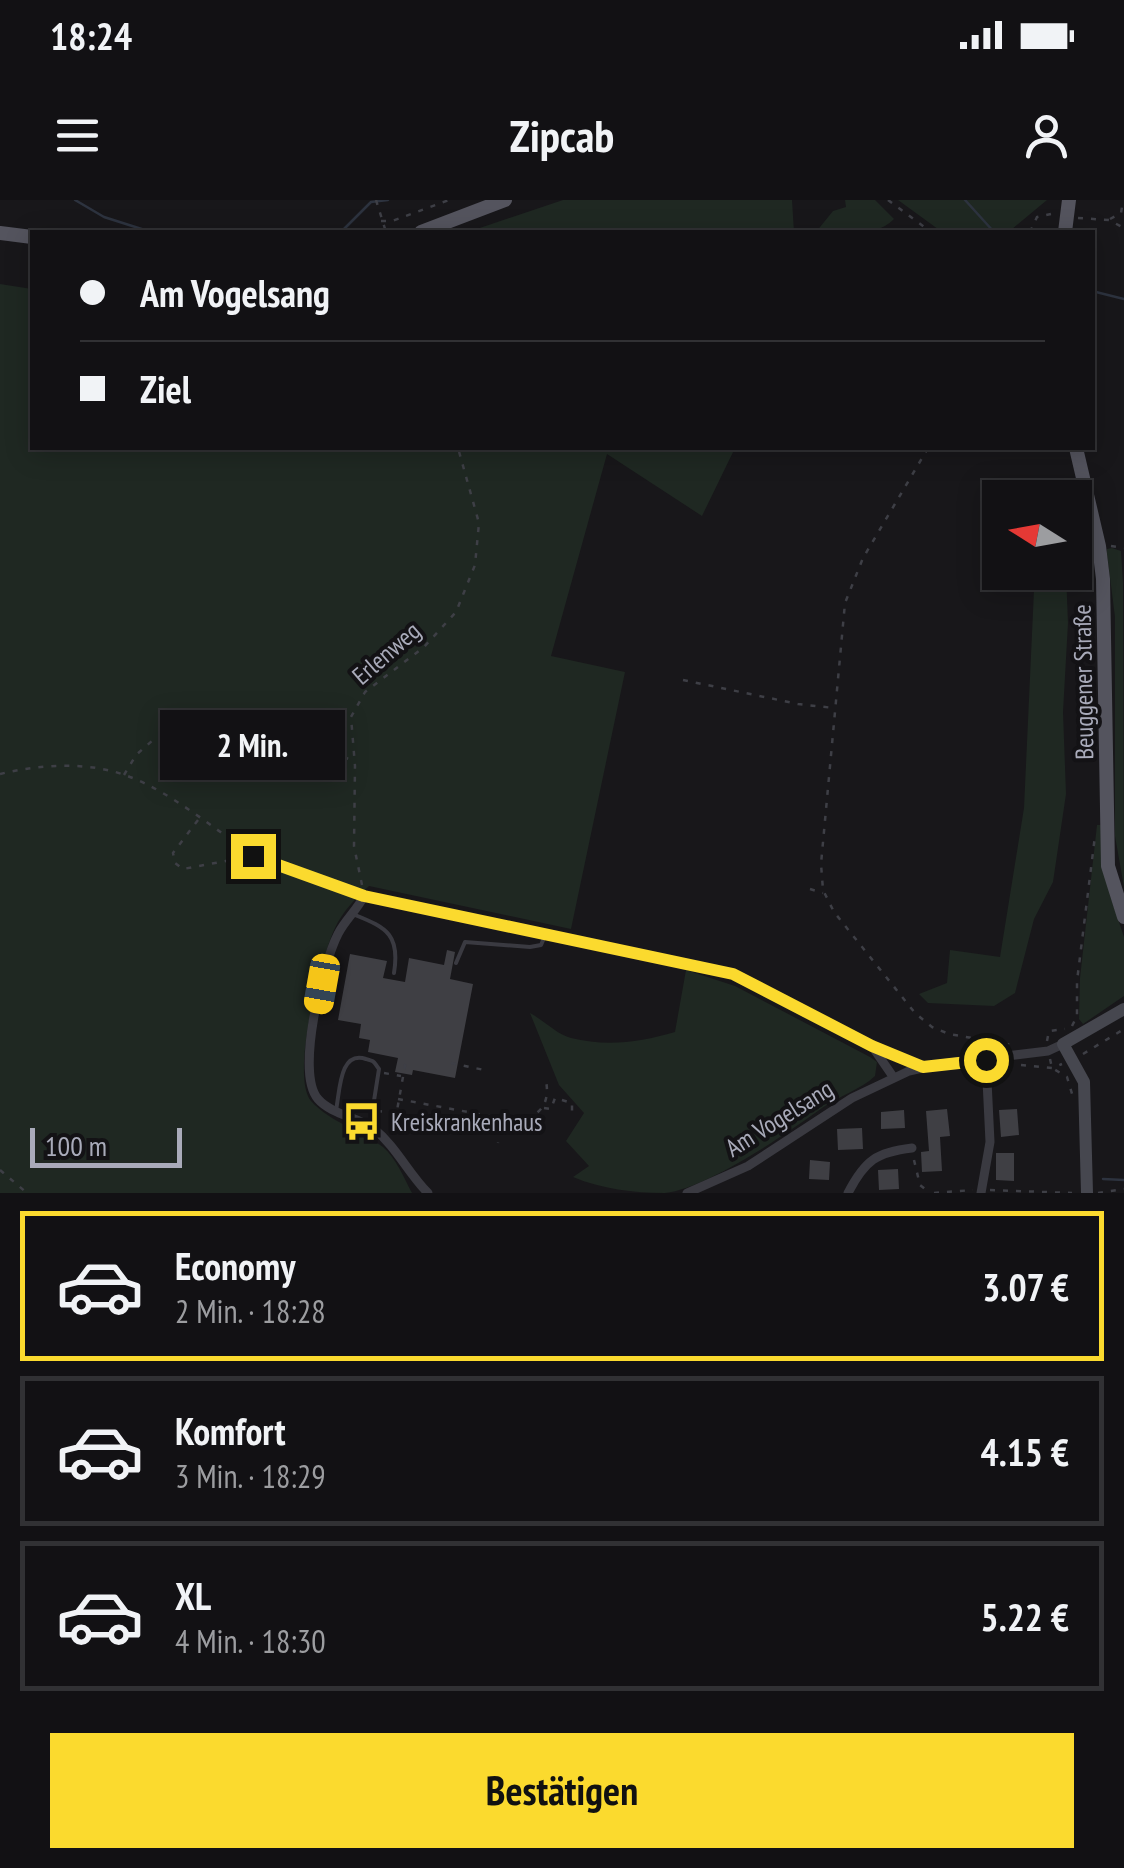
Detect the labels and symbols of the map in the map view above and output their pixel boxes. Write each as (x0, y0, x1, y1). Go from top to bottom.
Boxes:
north arrow (982, 480, 1092, 590)
street label: Beuggener Straße (1066, 604, 1100, 760)
street label: Erlenweg (345, 615, 427, 691)
callout: 2 Min. (160, 711, 346, 781)
route end (231, 834, 276, 879)
car (302, 952, 342, 1016)
route start (964, 1038, 1009, 1083)
street label: Am Vogelsang (719, 1072, 839, 1164)
bus stop icon: Kreiskrankenhaus (340, 1101, 382, 1143)
place label: Kreiskrankenhaus (391, 1106, 542, 1138)
scale bar (30, 1123, 182, 1168)

